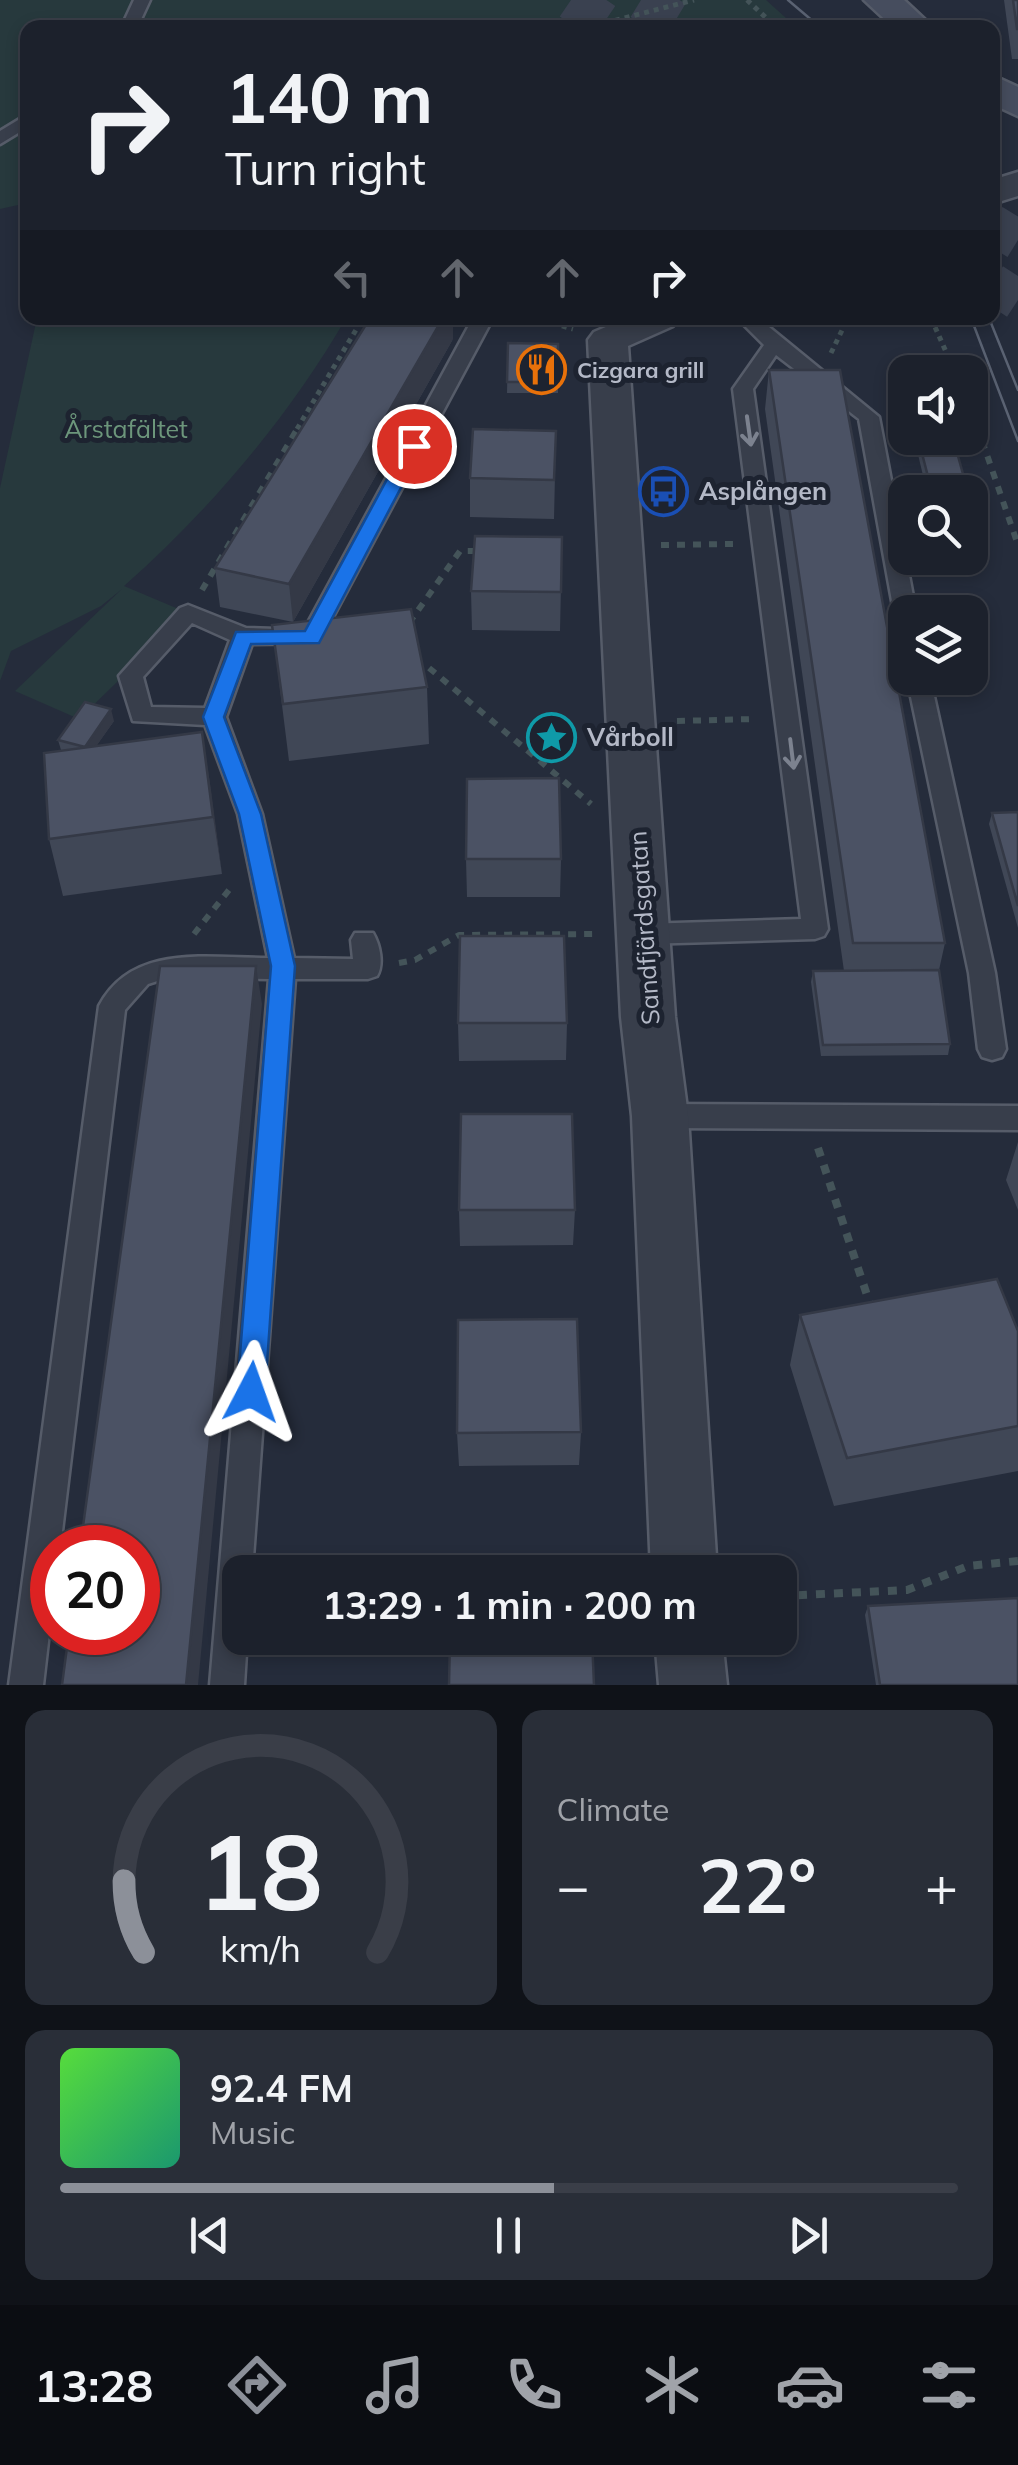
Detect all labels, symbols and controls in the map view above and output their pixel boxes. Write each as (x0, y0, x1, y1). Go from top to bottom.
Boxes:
text: 140 m (225, 53, 433, 141)
icon: right (60, 60, 190, 190)
text: Turn right (225, 140, 426, 196)
icon: left (325, 250, 380, 305)
icon: ahead (430, 250, 485, 305)
icon: ahead (535, 250, 590, 305)
icon: right (640, 250, 695, 305)
restaurant icon: Cizgara grill (516, 344, 568, 396)
map controls (888, 355, 988, 695)
button: sound (888, 355, 988, 455)
place label: Cizgara grill (577, 356, 704, 384)
pin (372, 404, 457, 489)
park label: Årstafältet (64, 413, 188, 444)
one-way arrow (741, 415, 759, 447)
icon: arrive (387, 419, 442, 474)
bus stop icon: Asplången (638, 465, 690, 517)
place label: Asplången (699, 475, 827, 506)
button: search (888, 475, 988, 575)
button: layers (888, 595, 988, 695)
place icon: Vårboll (526, 711, 578, 763)
place label: Vårboll (586, 721, 674, 752)
one-way arrow (784, 737, 802, 769)
street label: Sandfjärdsgatan (621, 830, 666, 1026)
position arrow (199, 1340, 303, 1444)
speed limit sign: 20 (30, 1525, 160, 1655)
text: 13:29 · 1 min · 200 m (322, 1581, 697, 1629)
text: Climate (557, 1789, 669, 1829)
text: 18 (198, 1805, 323, 1936)
text: 22° (698, 1838, 816, 1932)
text: − (557, 1851, 590, 1920)
text: + (925, 1851, 958, 1920)
text: km/h (220, 1926, 301, 1971)
text: 92.4 FM (210, 2064, 353, 2112)
text: Music (210, 2112, 295, 2152)
icon: previous (182, 2208, 237, 2263)
icon: pause (481, 2208, 536, 2263)
icon: next (781, 2208, 836, 2263)
icon: directions (222, 2350, 292, 2420)
icon: music (360, 2350, 430, 2420)
icon: phone (499, 2350, 569, 2420)
icon: climate (637, 2350, 707, 2420)
icon: car (775, 2350, 845, 2420)
icon: filters (914, 2350, 984, 2420)
text: 13:28 (34, 2357, 153, 2413)

